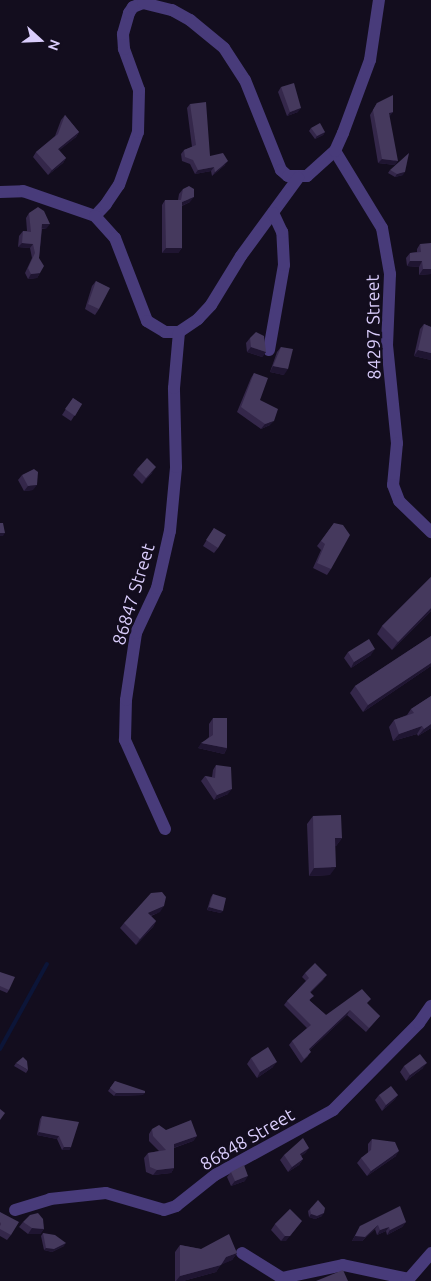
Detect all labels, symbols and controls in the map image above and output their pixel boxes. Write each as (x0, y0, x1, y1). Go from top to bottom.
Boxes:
north arrow (15, 15, 65, 65)
text: N (45, 37, 63, 53)
street label: 84297 Street (361, 274, 385, 380)
street label: 86847 Street (107, 541, 159, 647)
street label: 86848 Street (196, 1103, 298, 1175)

